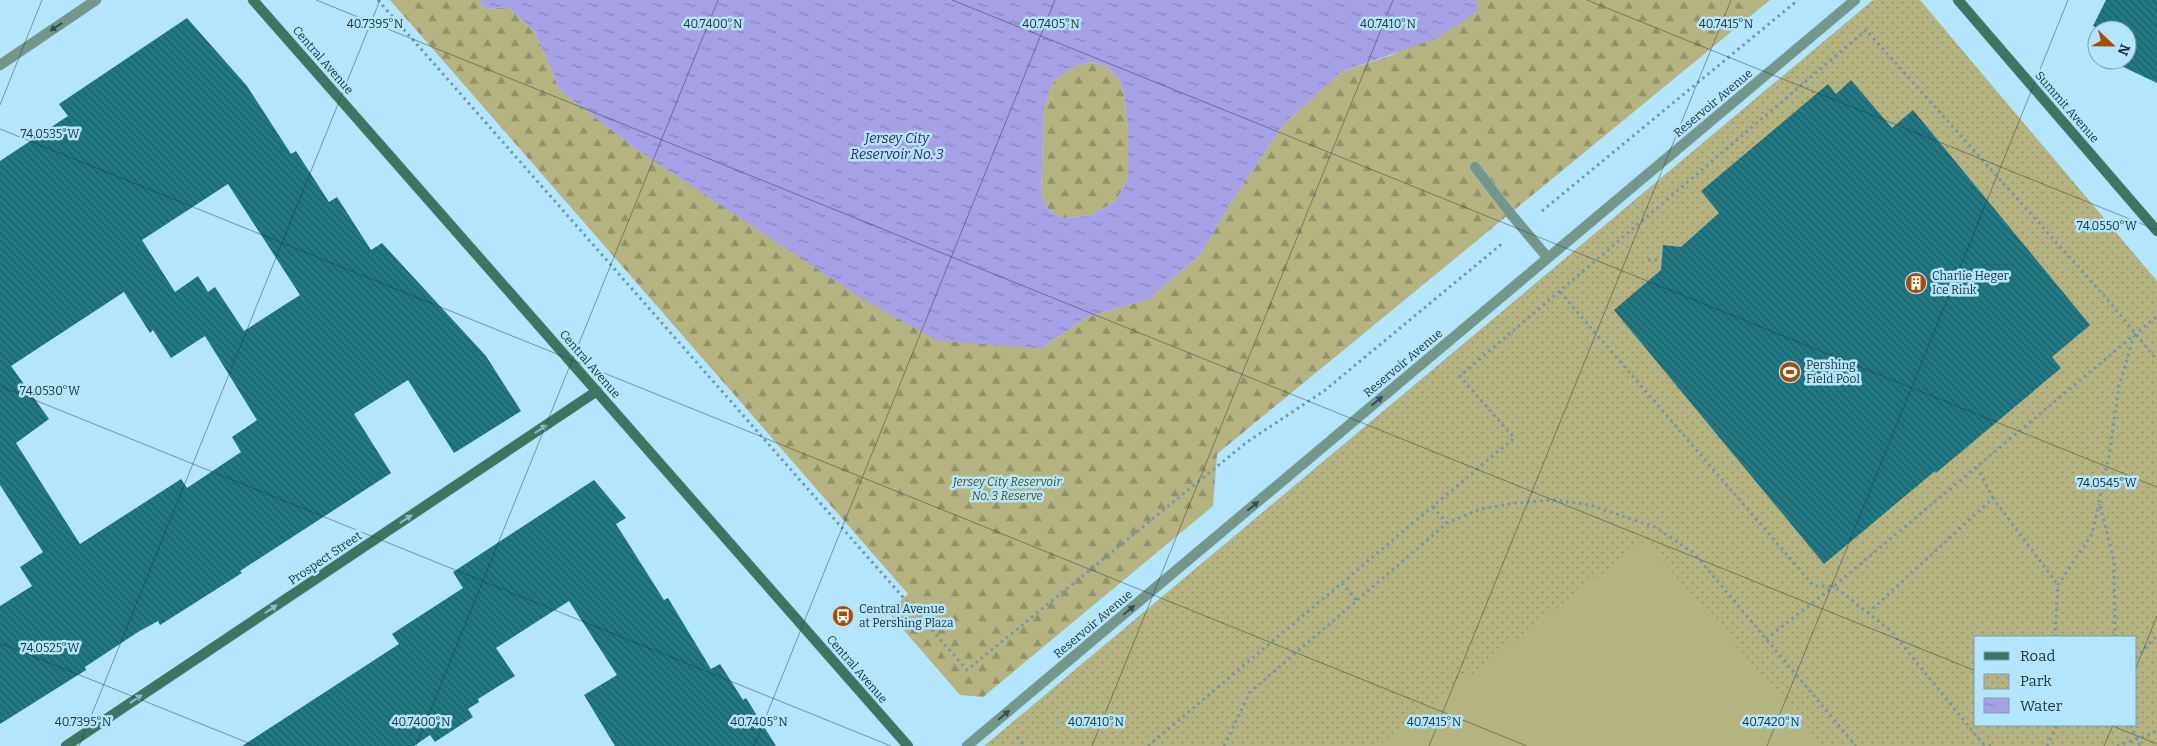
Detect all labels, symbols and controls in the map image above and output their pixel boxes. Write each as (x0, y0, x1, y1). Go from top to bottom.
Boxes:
text: 40.7395°N (347, 17, 404, 31)
text: 40.7400°N (684, 17, 743, 31)
text: 40.7405°N (1022, 17, 1080, 31)
text: 40.7410°N (1360, 17, 1416, 31)
text: 40.7415°N (1699, 17, 1754, 31)
north arrow (2087, 20, 2137, 70)
one-way arrow (49, 22, 62, 32)
street label: Central Avenue (290, 23, 356, 97)
text: N (2114, 41, 2133, 58)
street label: Reservoir Avenue (1671, 66, 1755, 140)
street label: Summit Avenue (2032, 68, 2102, 146)
text: 74.0535°W (20, 127, 80, 141)
water label: Jersey City Reservoir No. 3 (850, 130, 944, 163)
text: 74.0550°W (2077, 219, 2138, 233)
place label: Charlie Heger Ice Rink (1932, 269, 2010, 297)
building icon: Charlie Heger Ice Rink (1904, 271, 1928, 295)
street label: Reservoir Avenue (1361, 326, 1445, 400)
street label: Central Avenue (557, 327, 623, 401)
place label: Pershing Field Pool (1806, 358, 1860, 386)
sports icon: Pershing Field Pool (1778, 360, 1802, 384)
text: 74.0530°W (20, 384, 81, 398)
one-way arrow (1371, 396, 1384, 407)
one-way arrow (534, 424, 548, 434)
park label: Jersey City Reservoir No. 3 Reserve (952, 475, 1062, 503)
text: 74.0545°W (2077, 476, 2138, 490)
one-way arrow (1246, 500, 1259, 511)
one-way arrow (399, 514, 413, 524)
street label: Prospect Street (286, 528, 365, 588)
street label: Reservoir Avenue (1051, 587, 1135, 661)
place label: Central Avenue at Pershing Plaza (859, 602, 954, 630)
one-way arrow (264, 604, 278, 614)
bus stop icon: Central Avenue at Pershing Plaza (831, 604, 855, 628)
one-way arrow (1122, 605, 1135, 616)
street label: Central Avenue (824, 632, 890, 706)
legend (1974, 636, 2137, 726)
text: 74.0525°W (21, 641, 80, 655)
text: Road (2020, 647, 2055, 665)
text: Park (2020, 672, 2052, 690)
one-way arrow (129, 695, 143, 704)
text: Water (2020, 697, 2063, 715)
one-way arrow (997, 709, 1010, 720)
text: 40.7395°N (55, 715, 112, 729)
text: 40.7400°N (392, 715, 451, 729)
text: 40.7405°N (730, 715, 788, 729)
text: 40.7410°N (1068, 715, 1124, 729)
text: 40.7415°N (1407, 715, 1462, 729)
text: 40.7420°N (1742, 715, 1800, 729)

